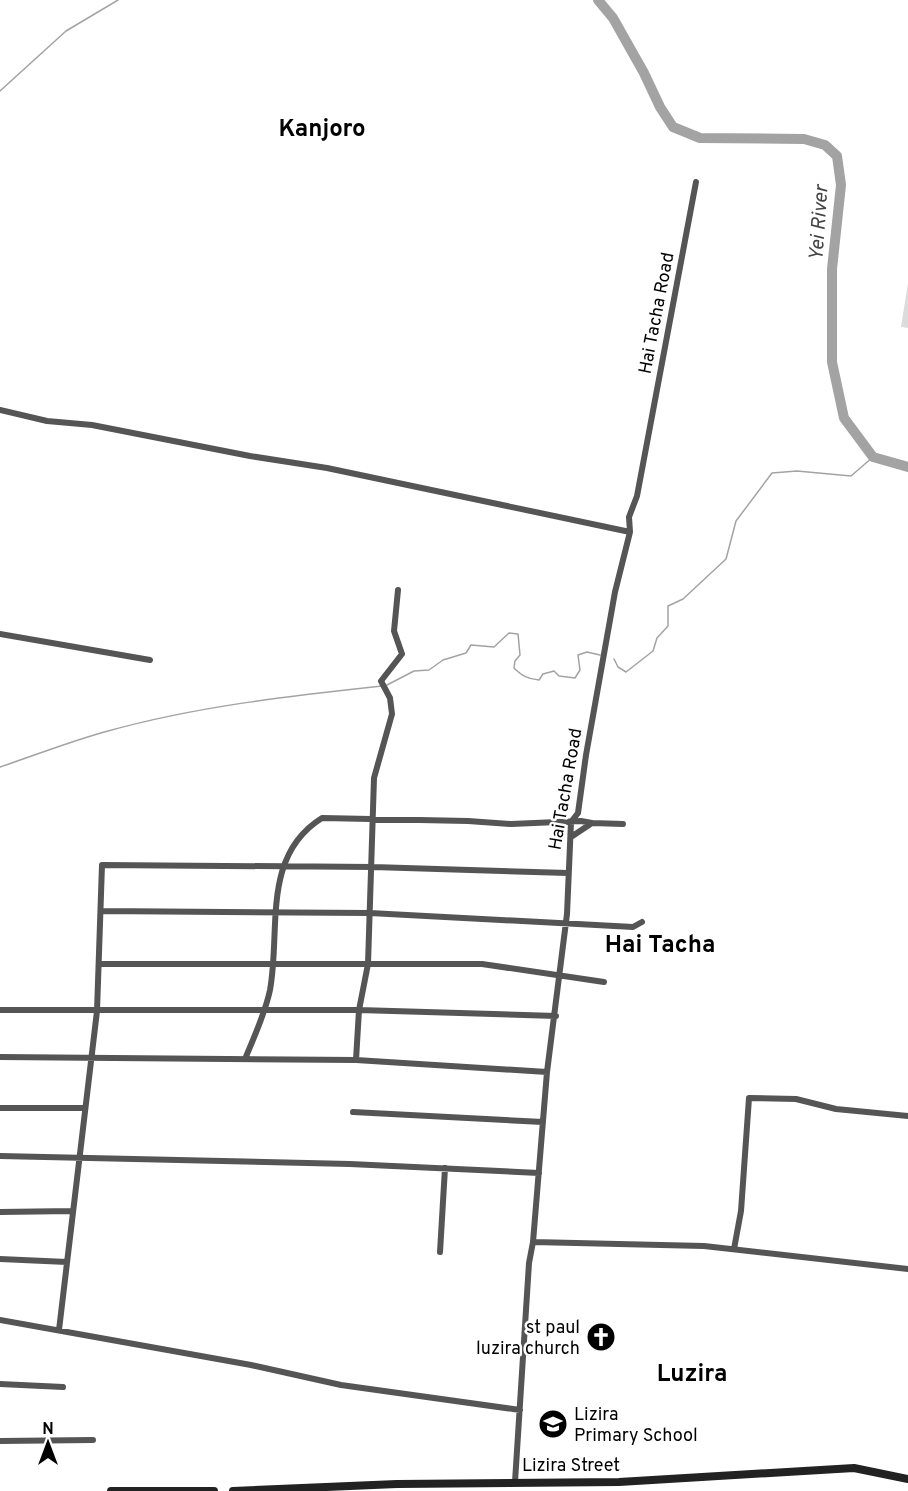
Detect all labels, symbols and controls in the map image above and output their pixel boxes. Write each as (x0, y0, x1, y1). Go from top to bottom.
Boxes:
district label: Kanjoro (278, 115, 366, 145)
water label: Yei River (804, 183, 836, 262)
street label: Hai Tacha Road (634, 251, 681, 376)
street label: Hai Tacha Road (544, 727, 589, 852)
district label: Hai Tacha (605, 931, 715, 961)
place label: st paul luzira church (476, 1317, 580, 1361)
church icon: st paul luzira church (585, 1321, 617, 1353)
district label: Luzira (657, 1360, 727, 1390)
place label: Lizira Primary School (574, 1404, 698, 1448)
school or university icon: Lizira Primary School (537, 1408, 569, 1440)
north arrow (18, 1413, 78, 1473)
text: N (42, 1420, 54, 1440)
street label: Lizira Street (522, 1455, 620, 1478)

